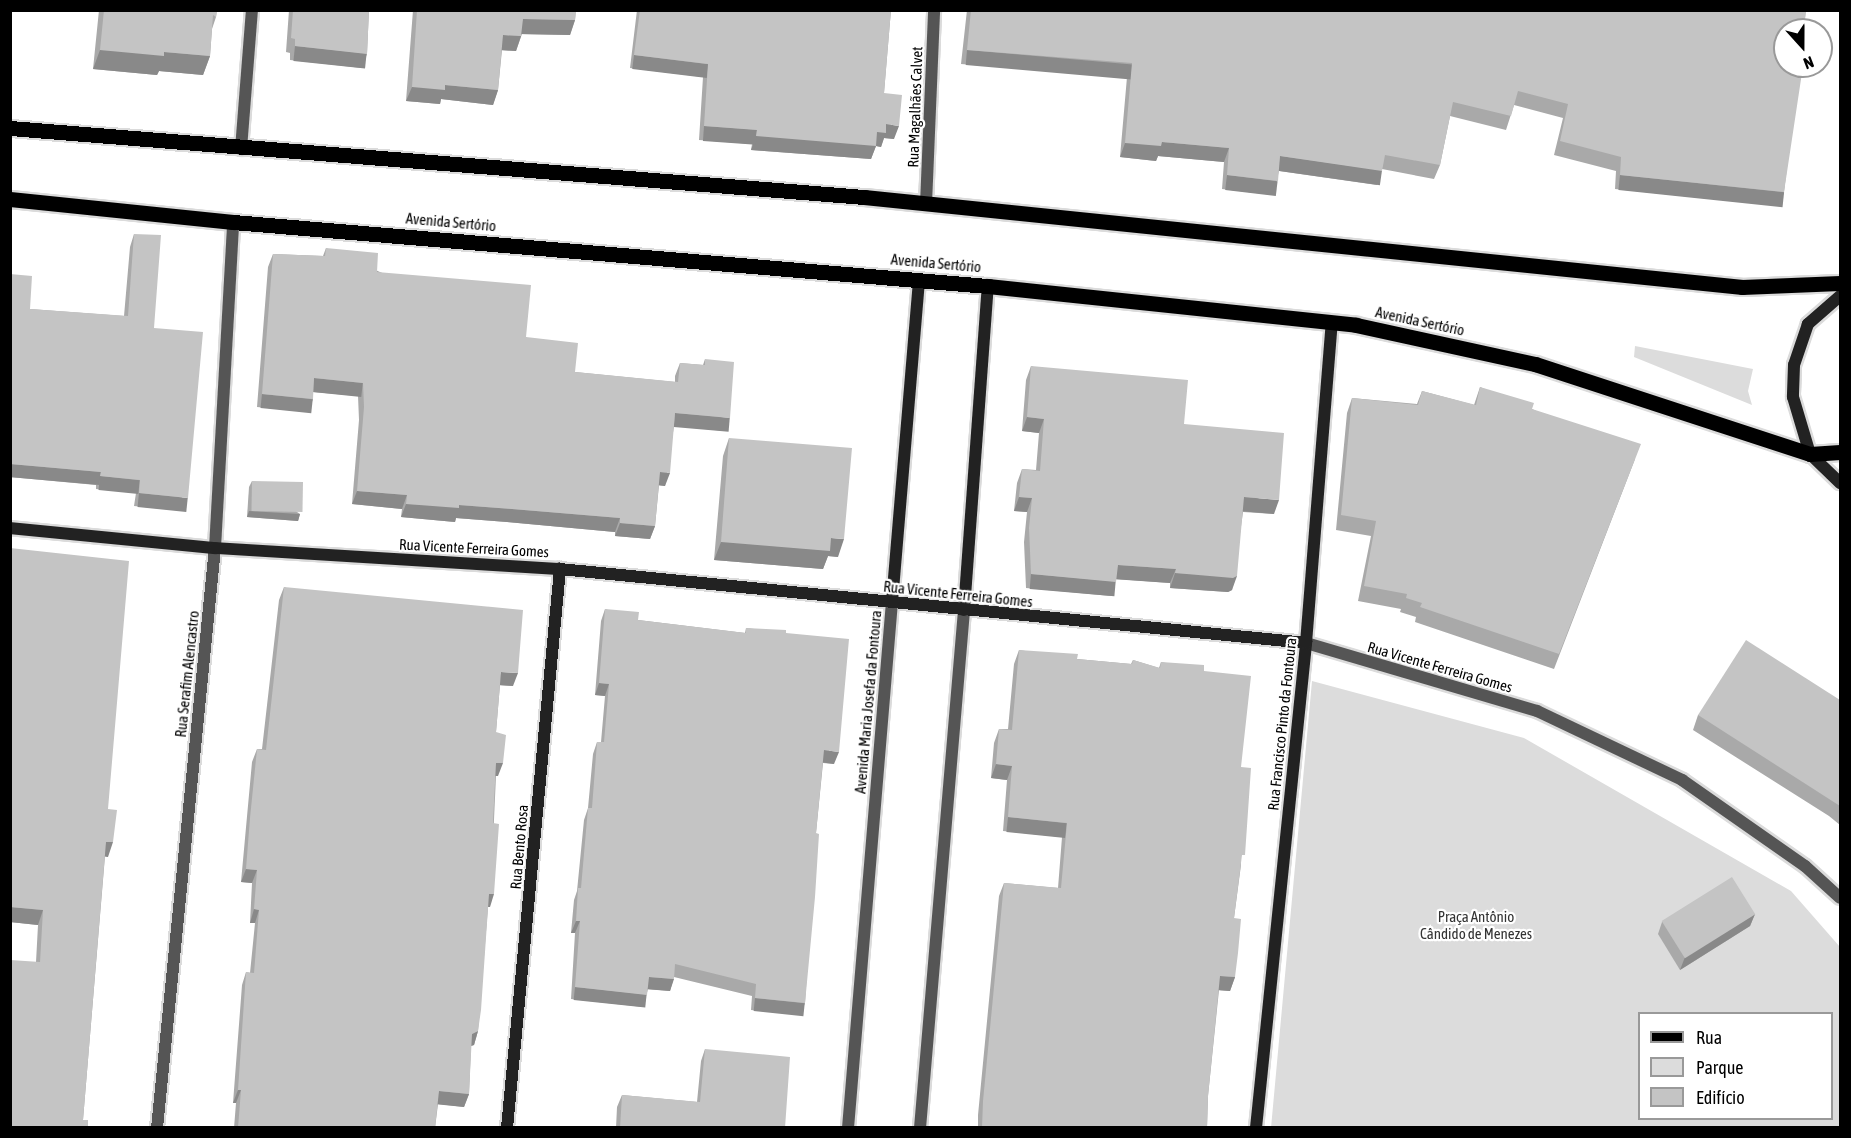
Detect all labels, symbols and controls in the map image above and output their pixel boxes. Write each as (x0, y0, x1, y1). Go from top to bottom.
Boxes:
north arrow (1773, 18, 1833, 78)
street label: Rua Magalhães Calvet (904, 46, 926, 168)
text: N (1801, 53, 1816, 73)
street label: Avenida Sertório (405, 209, 497, 235)
street label: Avenida Sertório (890, 250, 982, 276)
street label: Avenida Sertório (1374, 303, 1466, 339)
street label: Rua Vicente Ferreira Gomes (399, 535, 549, 561)
street label: Rua Vicente Ferreira Gomes (882, 577, 1034, 611)
street label: Rua Serafim Alencastro (171, 610, 203, 738)
street label: Avenida Maria Josefa da Fontoura (851, 610, 885, 794)
street label: Rua Francisco Pinto da Fontoura (1264, 637, 1300, 811)
street label: Rua Vicente Ferreira Gomes (1365, 638, 1515, 696)
street label: Rua Bento Rosa (506, 804, 532, 890)
park label: Praça Antônio Cândido de Menezes (1420, 907, 1532, 942)
legend (1638, 1012, 1833, 1120)
text: Rua (1696, 1027, 1722, 1048)
text: Parque (1696, 1057, 1744, 1078)
text: Edifício (1696, 1087, 1745, 1108)

